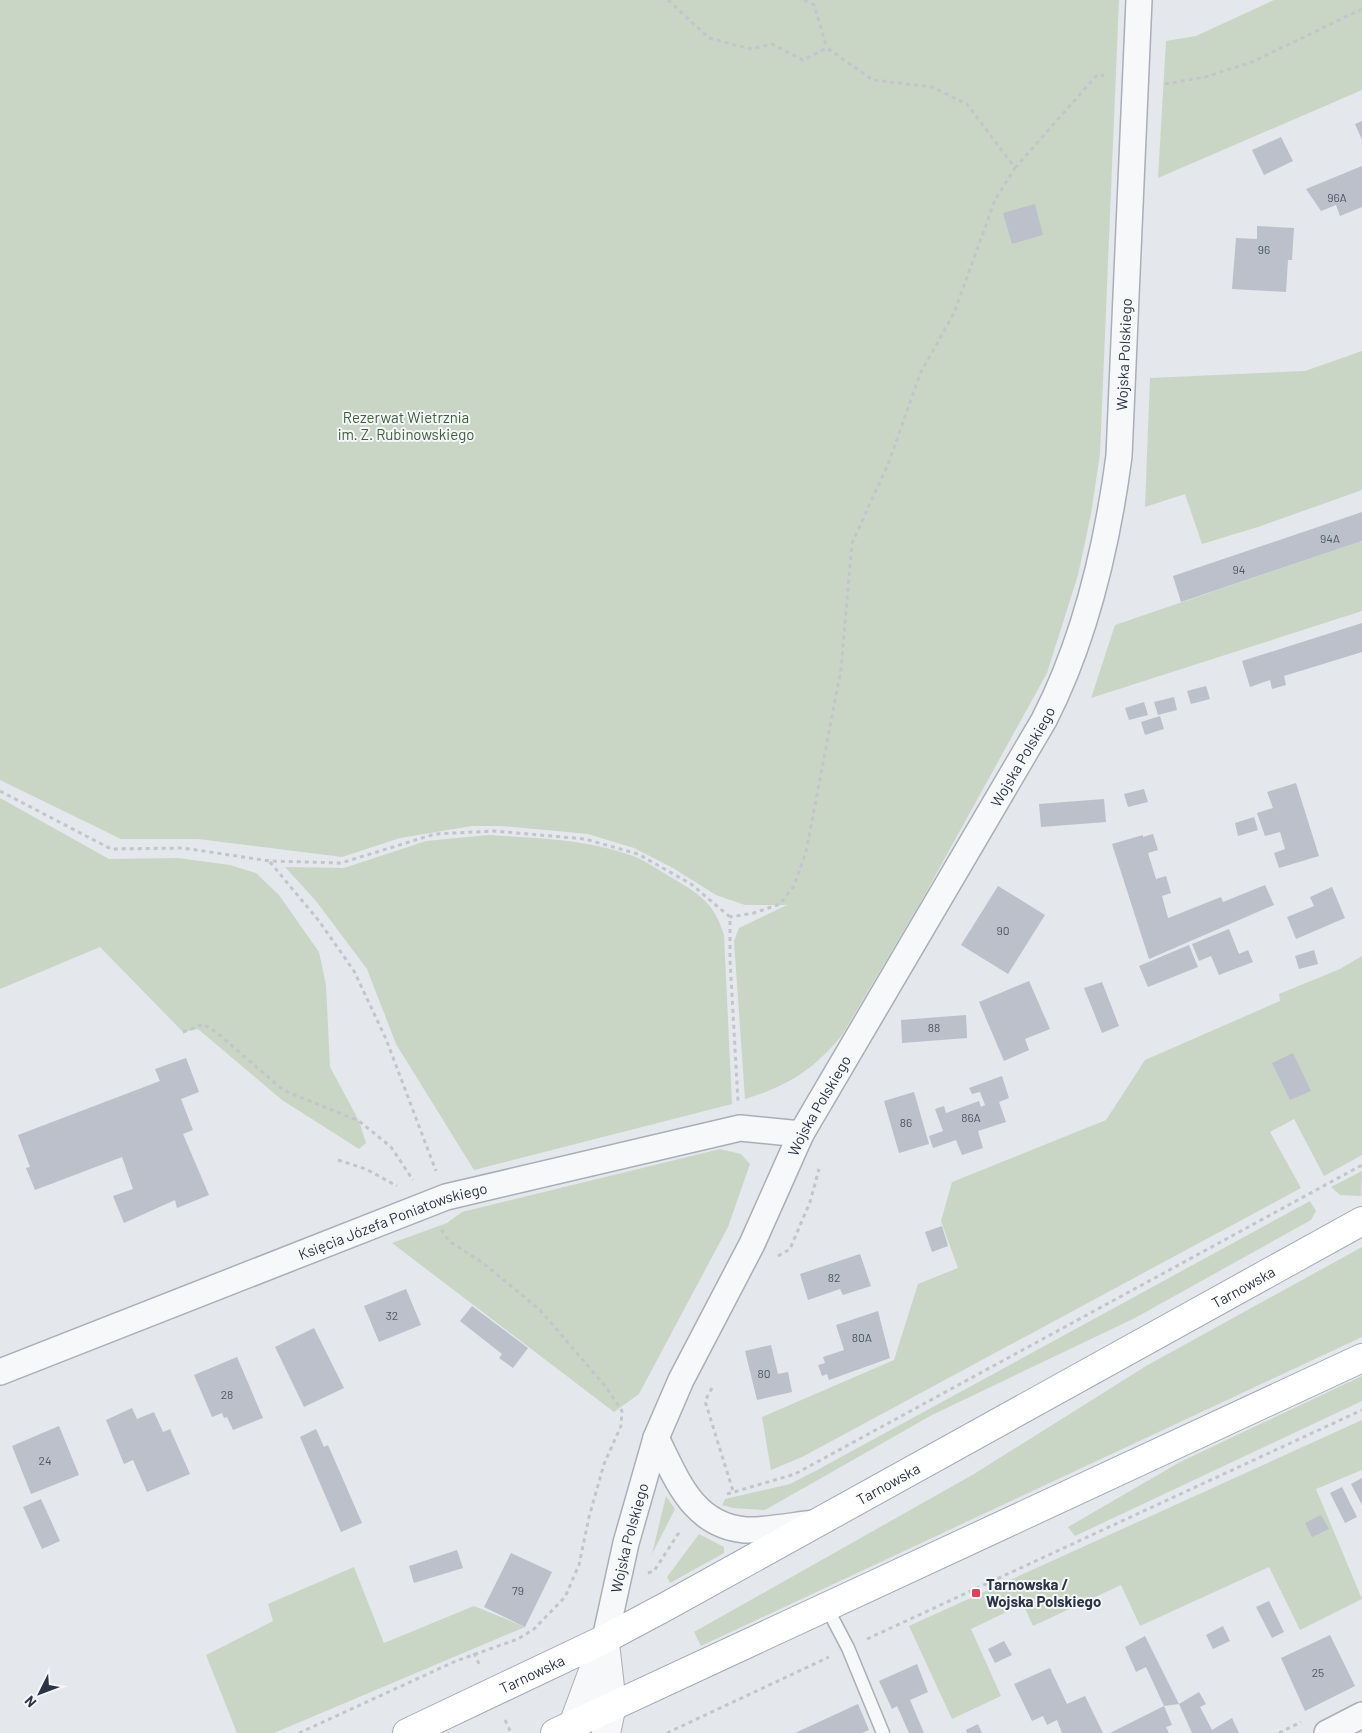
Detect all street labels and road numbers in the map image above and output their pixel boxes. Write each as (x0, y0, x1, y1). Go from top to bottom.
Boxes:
street label: Wojska Polskiego (1112, 298, 1135, 411)
street label: Wojska Polskiego (986, 704, 1058, 810)
street label: Wojska Polskiego (784, 1052, 854, 1158)
street label: Księcia Józefa Poniatowskiego (295, 1179, 489, 1263)
street label: Tarnowska (1208, 1262, 1278, 1312)
street label: Tarnowska (853, 1459, 923, 1508)
street label: Wojska Polskiego (606, 1481, 652, 1594)
street label: Tarnowska (496, 1651, 567, 1697)

